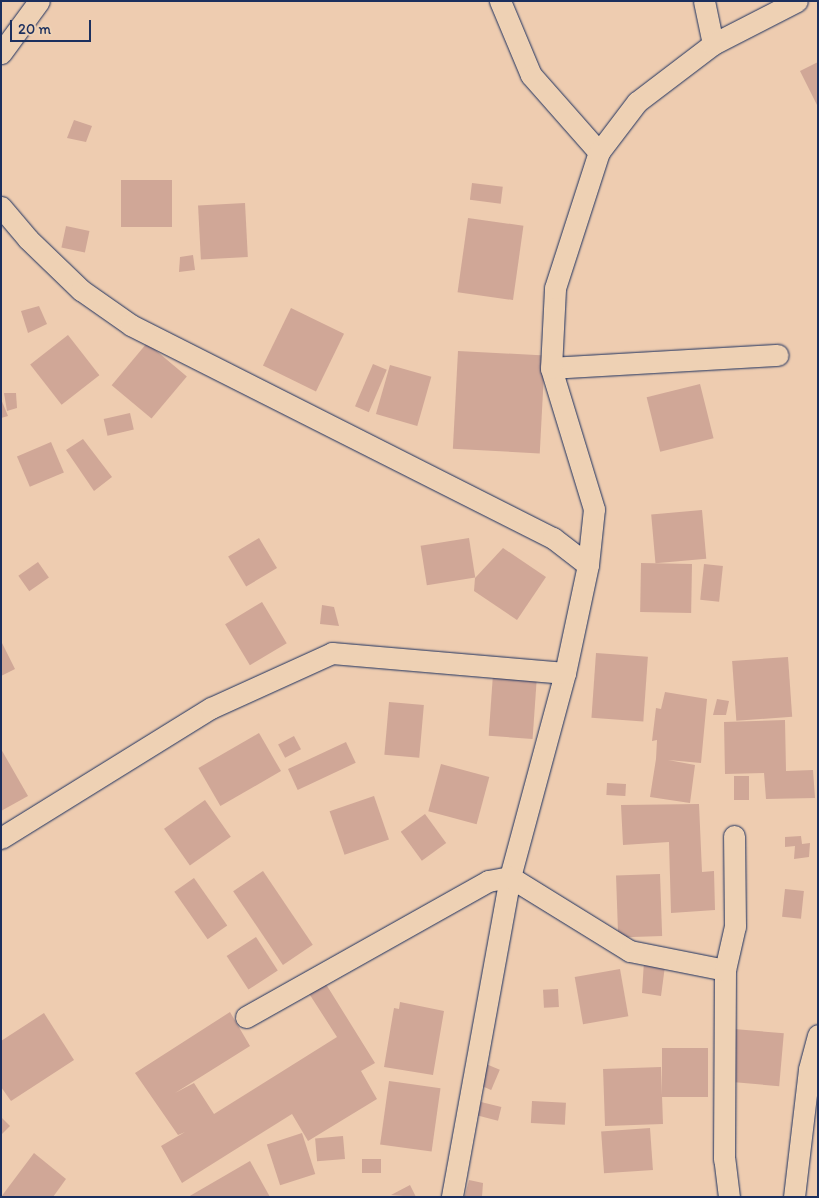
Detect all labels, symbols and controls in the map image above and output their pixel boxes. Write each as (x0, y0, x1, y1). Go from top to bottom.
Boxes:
scale bar (12, 10, 94, 42)
text: 20 m (18, 20, 51, 38)

